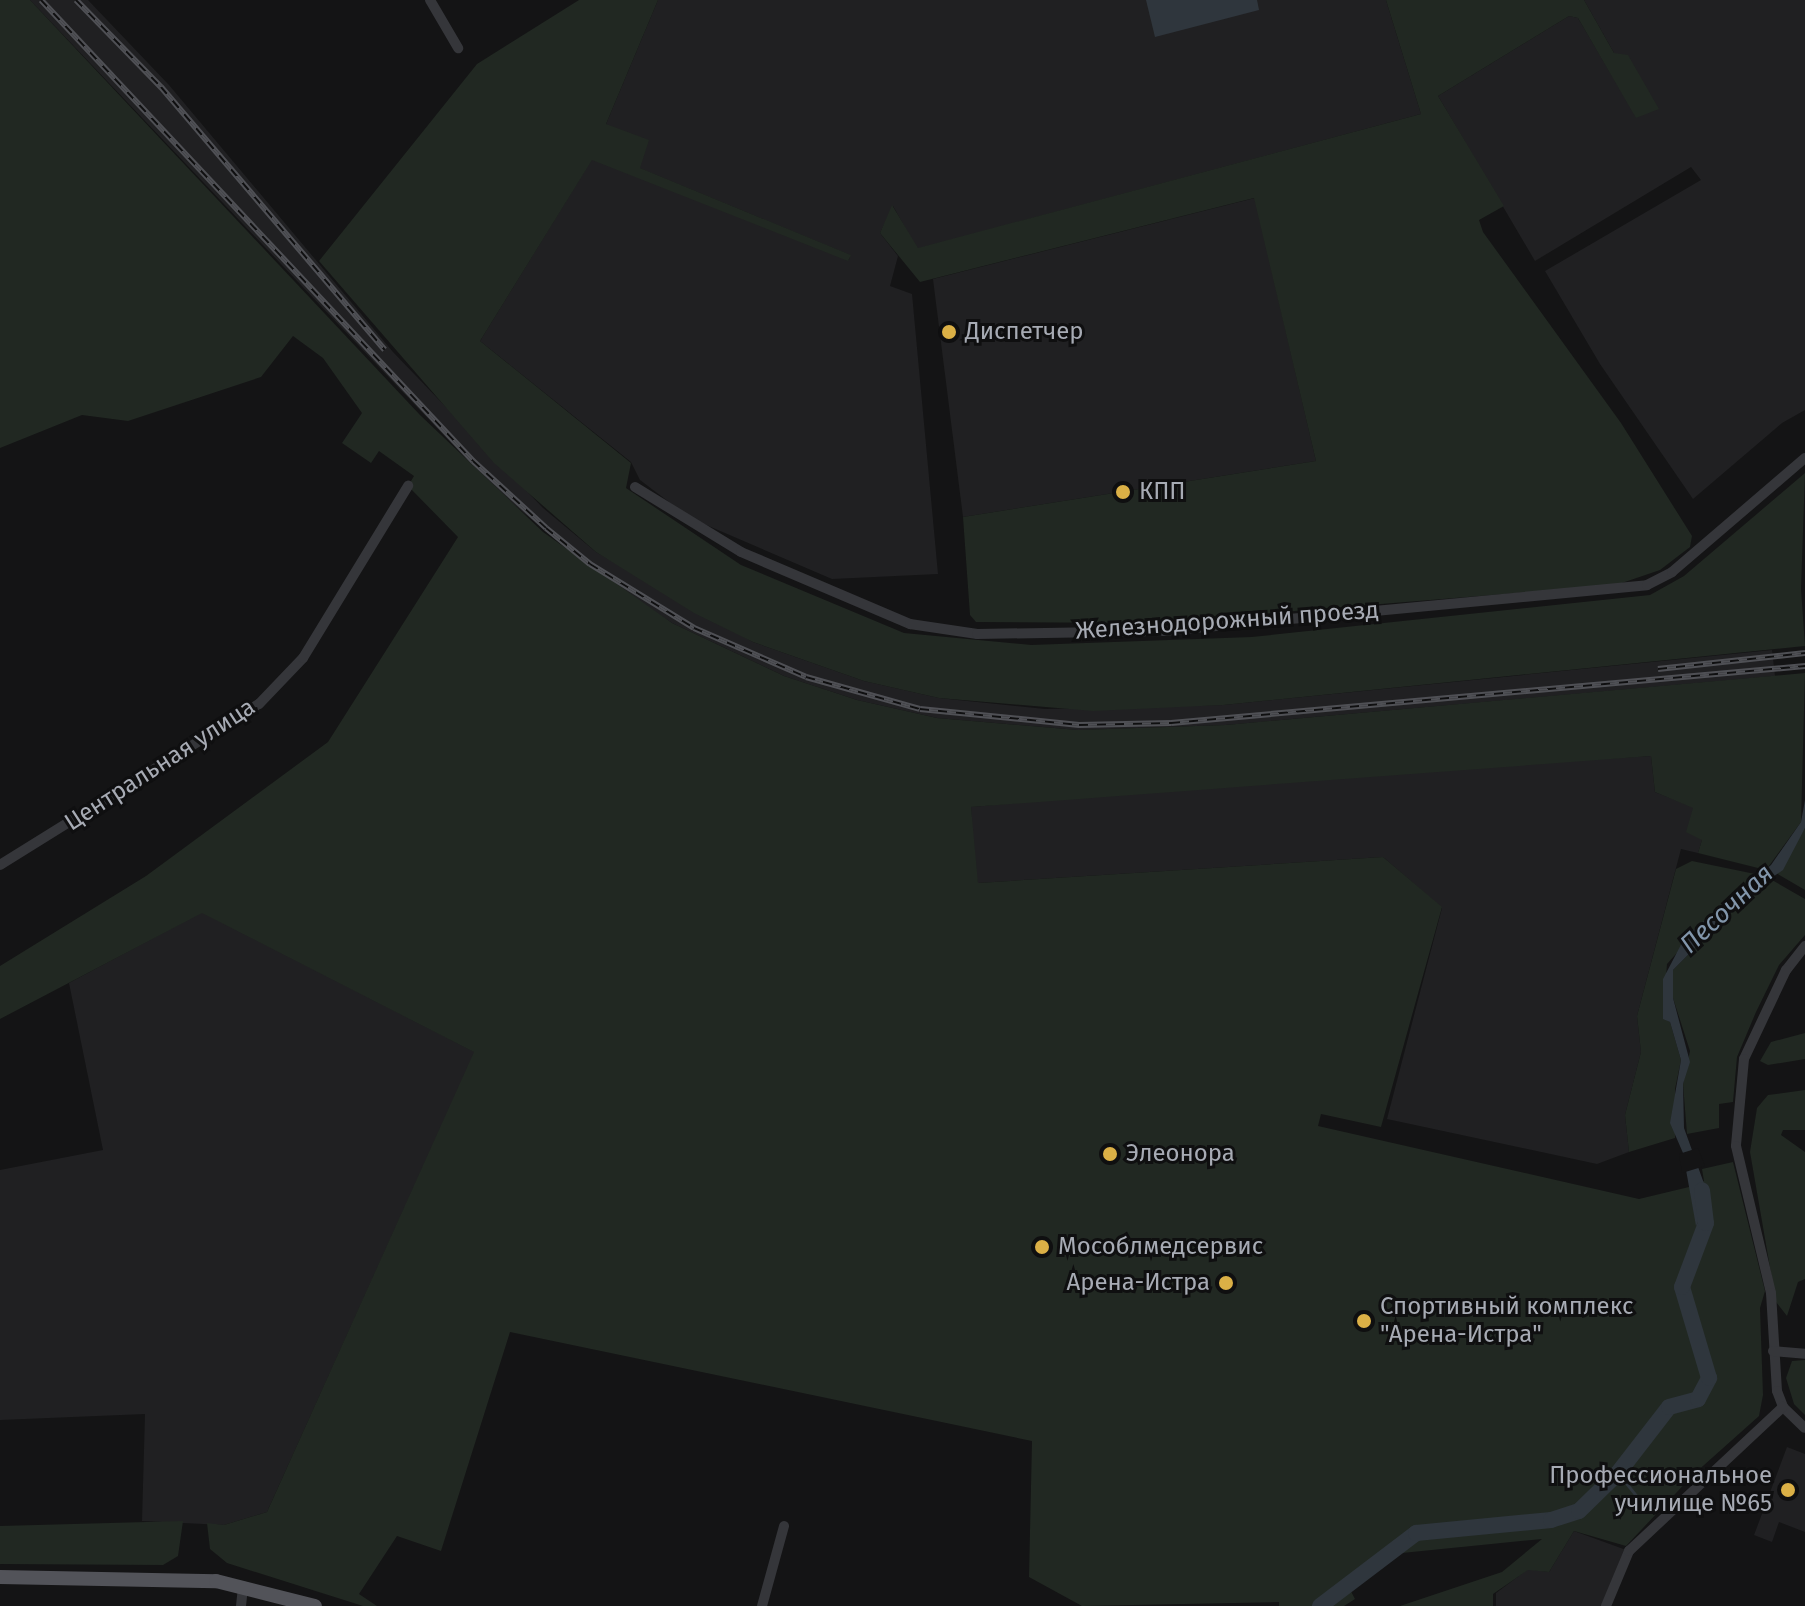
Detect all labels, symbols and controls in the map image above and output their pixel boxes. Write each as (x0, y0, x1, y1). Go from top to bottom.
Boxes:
place label: Диспетчер (965, 318, 1084, 346)
marker: Диспетчер (940, 323, 958, 341)
place label: КПП (1139, 478, 1186, 506)
marker: КПП (1114, 483, 1132, 501)
street label: Железнодорожный проезд (1074, 596, 1380, 646)
street label: Центральная улица (59, 693, 261, 837)
water label: Песочная (1674, 858, 1780, 960)
place label: Элеонора (1126, 1140, 1235, 1168)
marker: Элеонора (1101, 1145, 1119, 1163)
place label: Мособлмедсервис (1058, 1233, 1263, 1261)
marker: Мособлмедсервис (1033, 1238, 1051, 1256)
place label: Арена-Истра (1066, 1269, 1210, 1297)
marker: Арена-Истра (1217, 1274, 1235, 1292)
place label: Спортивный комплекс "Арена-Истра" (1380, 1293, 1633, 1349)
marker: Спортивный комплекс "Арена-Истра" (1355, 1312, 1373, 1330)
place label: Профессиональное училище №65 (1549, 1462, 1772, 1518)
marker: Профессиональное училище №65 (1779, 1481, 1797, 1499)

